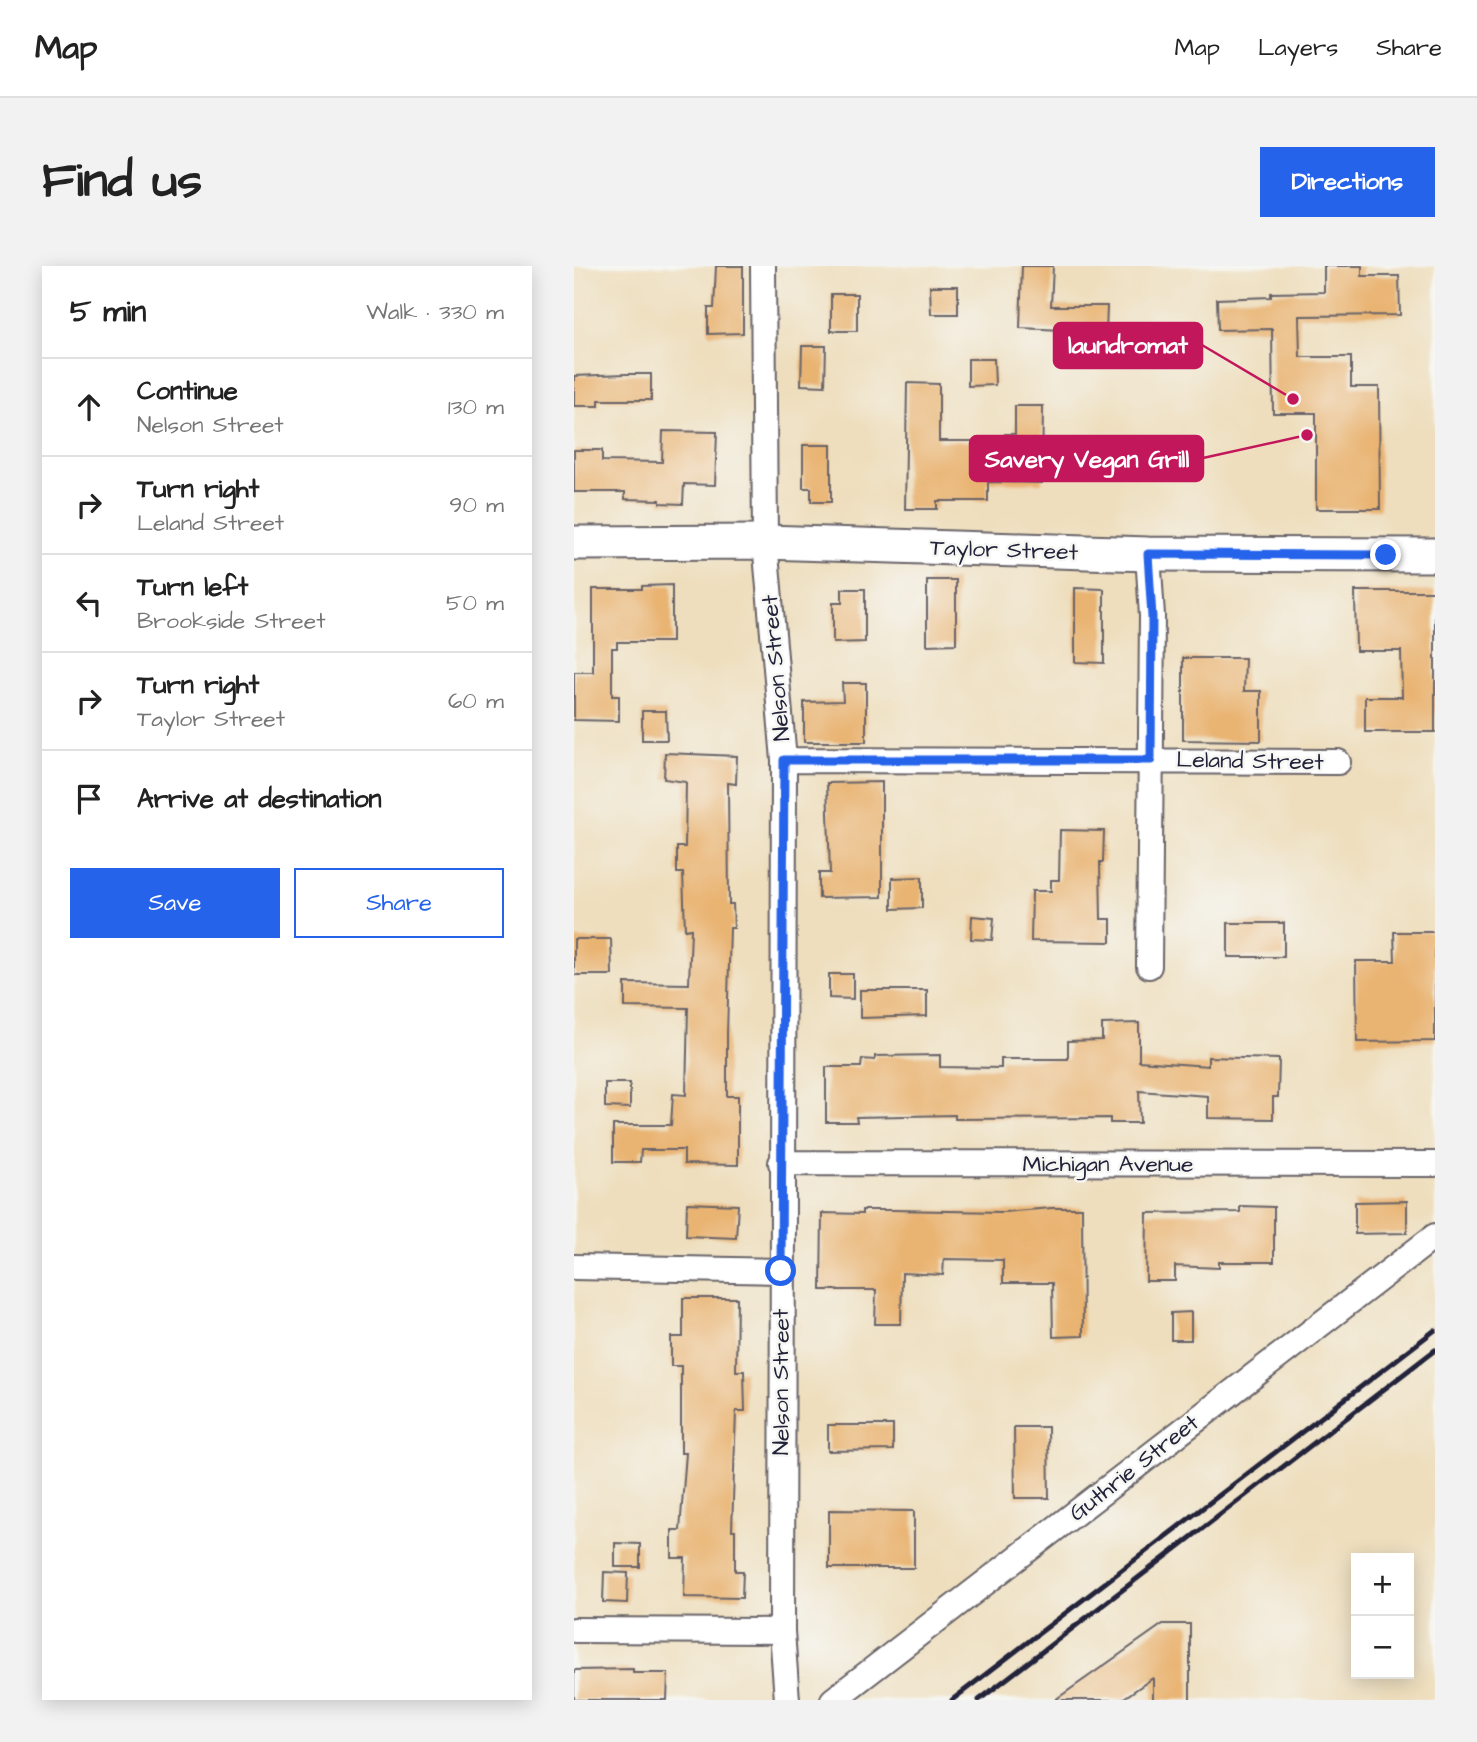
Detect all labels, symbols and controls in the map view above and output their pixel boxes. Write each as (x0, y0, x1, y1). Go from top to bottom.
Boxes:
text: Map (35, 25, 97, 71)
text: Map (1175, 31, 1220, 65)
text: Layers (1258, 31, 1338, 65)
text: Share (1376, 31, 1442, 65)
button: Directions (1260, 147, 1435, 217)
text: Find us (42, 148, 202, 216)
text: 5 min (70, 291, 146, 333)
text: Walk · 330 m (366, 296, 504, 328)
callout: laundromat (1054, 323, 1202, 368)
text: laundromat (1068, 329, 1188, 363)
text: Continue (137, 373, 238, 409)
icon: ahead (70, 388, 108, 426)
text: 130 m (448, 391, 504, 423)
text: Nelson Street (137, 409, 284, 441)
callout: Savery Vegan Grill (970, 436, 1203, 481)
text: Savery Vegan Grill (984, 443, 1189, 479)
text: Turn right (137, 471, 259, 507)
icon: right (70, 486, 108, 524)
text: 90 m (449, 489, 504, 521)
text: Leland Street (137, 507, 284, 539)
street label: Taylor Street (929, 531, 1079, 570)
route end (1370, 539, 1401, 570)
text: Turn left (137, 569, 248, 605)
icon: left (70, 584, 108, 622)
text: 50 m (446, 587, 504, 619)
street label: Nelson Street (754, 593, 798, 742)
text: Brookside Street (137, 605, 325, 637)
text: Turn right (137, 667, 259, 703)
icon: right (70, 682, 108, 720)
text: 60 m (448, 685, 504, 717)
text: Taylor Street (137, 703, 285, 735)
street label: Leland Street (1176, 744, 1325, 778)
icon: arrive (70, 780, 108, 818)
text: Arrive at destination (137, 781, 382, 817)
button: Save (70, 868, 280, 938)
button: Share (294, 868, 504, 938)
street label: Michigan Avenue (1023, 1148, 1193, 1181)
route start (765, 1255, 796, 1286)
street label: Nelson Street (765, 1308, 797, 1455)
street label: Guthrie Street (1062, 1407, 1206, 1529)
map controls (1351, 1553, 1414, 1679)
button: + (1351, 1553, 1414, 1616)
button: − (1351, 1616, 1414, 1679)

